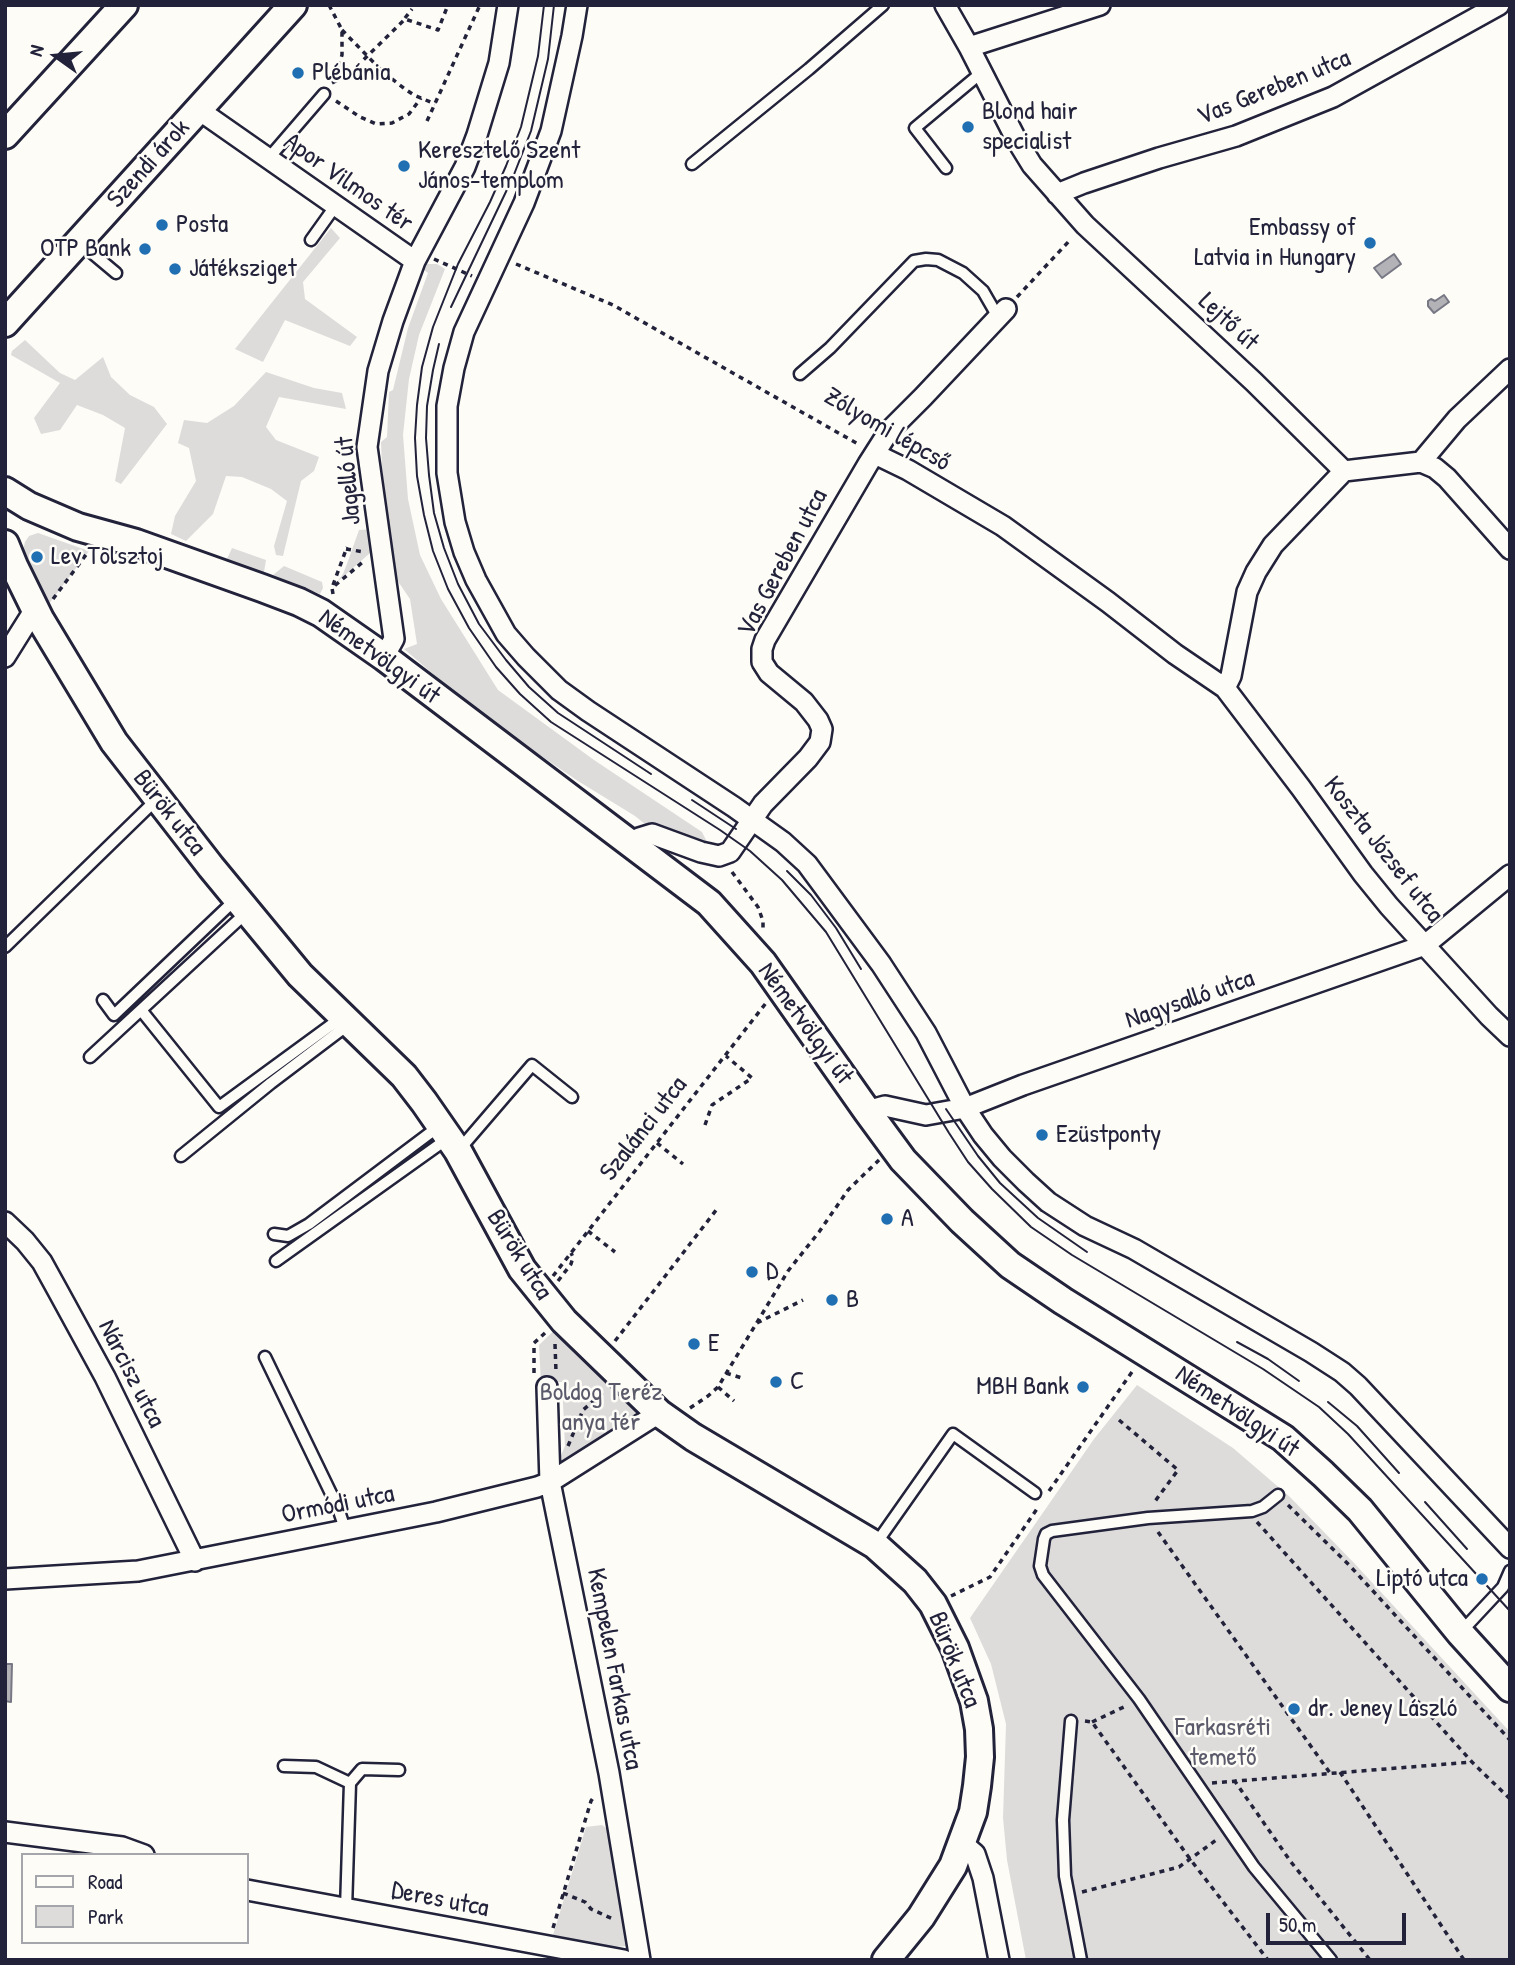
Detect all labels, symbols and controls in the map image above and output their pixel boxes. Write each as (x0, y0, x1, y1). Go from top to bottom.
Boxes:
north arrow (21, 21, 91, 91)
text: N (22, 42, 50, 59)
street label: Vas Gereben utca (1193, 43, 1355, 133)
place label: Plébánia (312, 57, 390, 89)
marker: Plébánia (290, 65, 306, 81)
place label: Blond hair specialist (982, 96, 1077, 158)
street label: Szendi árok (101, 113, 197, 215)
marker: Blond hair specialist (960, 119, 976, 135)
street label: Apor Vilmos tér (277, 127, 419, 239)
place label: Keresztelő Szent János-templom (418, 135, 580, 196)
marker: Keresztelő Szent János-templom (396, 158, 412, 174)
place label: Posta (176, 209, 228, 241)
place label: Embassy of Latvia in Hungary (1194, 212, 1356, 274)
marker: Posta (154, 217, 170, 233)
place label: OTP Bank (40, 233, 131, 265)
marker: Embassy of Latvia in Hungary (1362, 235, 1378, 251)
marker: OTP Bank (137, 241, 153, 257)
place label: Játéksziget (189, 253, 297, 285)
marker: Játéksziget (167, 261, 183, 277)
street label: Lejtő út (1191, 286, 1265, 358)
street label: Zólyomi lépcső (818, 381, 956, 479)
street label: Jagelló út (330, 435, 368, 527)
street label: Vas Gereben utca (731, 484, 835, 642)
place label: Lev Tolsztoj (51, 541, 164, 573)
marker: Lev Tolsztoj (29, 549, 45, 565)
street label: Németvölgyi út (312, 602, 446, 712)
street label: Bürök utca (126, 764, 212, 862)
street label: Koszta József utca (1316, 771, 1450, 929)
street label: Németvölgyi út (750, 957, 860, 1091)
street label: Nagysalló utca (1122, 963, 1258, 1037)
street label: Szalánci utca (594, 1071, 694, 1187)
place label: Ezüstponty (1056, 1119, 1161, 1151)
marker: Ezüstponty (1034, 1127, 1050, 1143)
place label: A (901, 1203, 914, 1235)
street label: Bürök utca (479, 1204, 559, 1306)
marker: A (879, 1211, 895, 1227)
place label: D (766, 1256, 778, 1288)
marker: D (744, 1264, 760, 1280)
place label: B (846, 1284, 859, 1316)
marker: B (824, 1292, 840, 1308)
street label: Nárcisz utca (91, 1315, 171, 1433)
place label: E (708, 1328, 719, 1360)
marker: E (686, 1336, 702, 1352)
street label: Németvölgyi út (1169, 1359, 1305, 1465)
place label: C (790, 1366, 804, 1398)
place label: MBH Bank (976, 1371, 1069, 1403)
marker: C (768, 1374, 784, 1390)
park label: Boldog Teréz anya tér (540, 1377, 662, 1438)
marker: MBH Bank (1075, 1379, 1091, 1395)
street label: Ormódi utca (279, 1479, 397, 1531)
place label: Liptó utca (1376, 1563, 1468, 1595)
street label: Kempelen Farkas utca (579, 1566, 649, 1772)
marker: Liptó utca (1474, 1571, 1490, 1587)
street label: Bürök utca (921, 1608, 987, 1712)
place label: dr. Jeney László (1308, 1693, 1457, 1725)
marker: dr. Jeney László (1286, 1701, 1302, 1717)
park label: Farkasréti temető (1175, 1712, 1271, 1774)
legend (21, 1853, 248, 1944)
text: Road (88, 1867, 122, 1896)
street label: Deres utca (389, 1875, 491, 1925)
scale bar (1270, 1898, 1410, 1942)
text: Park (88, 1902, 123, 1931)
text: 50 m (1279, 1910, 1316, 1939)

